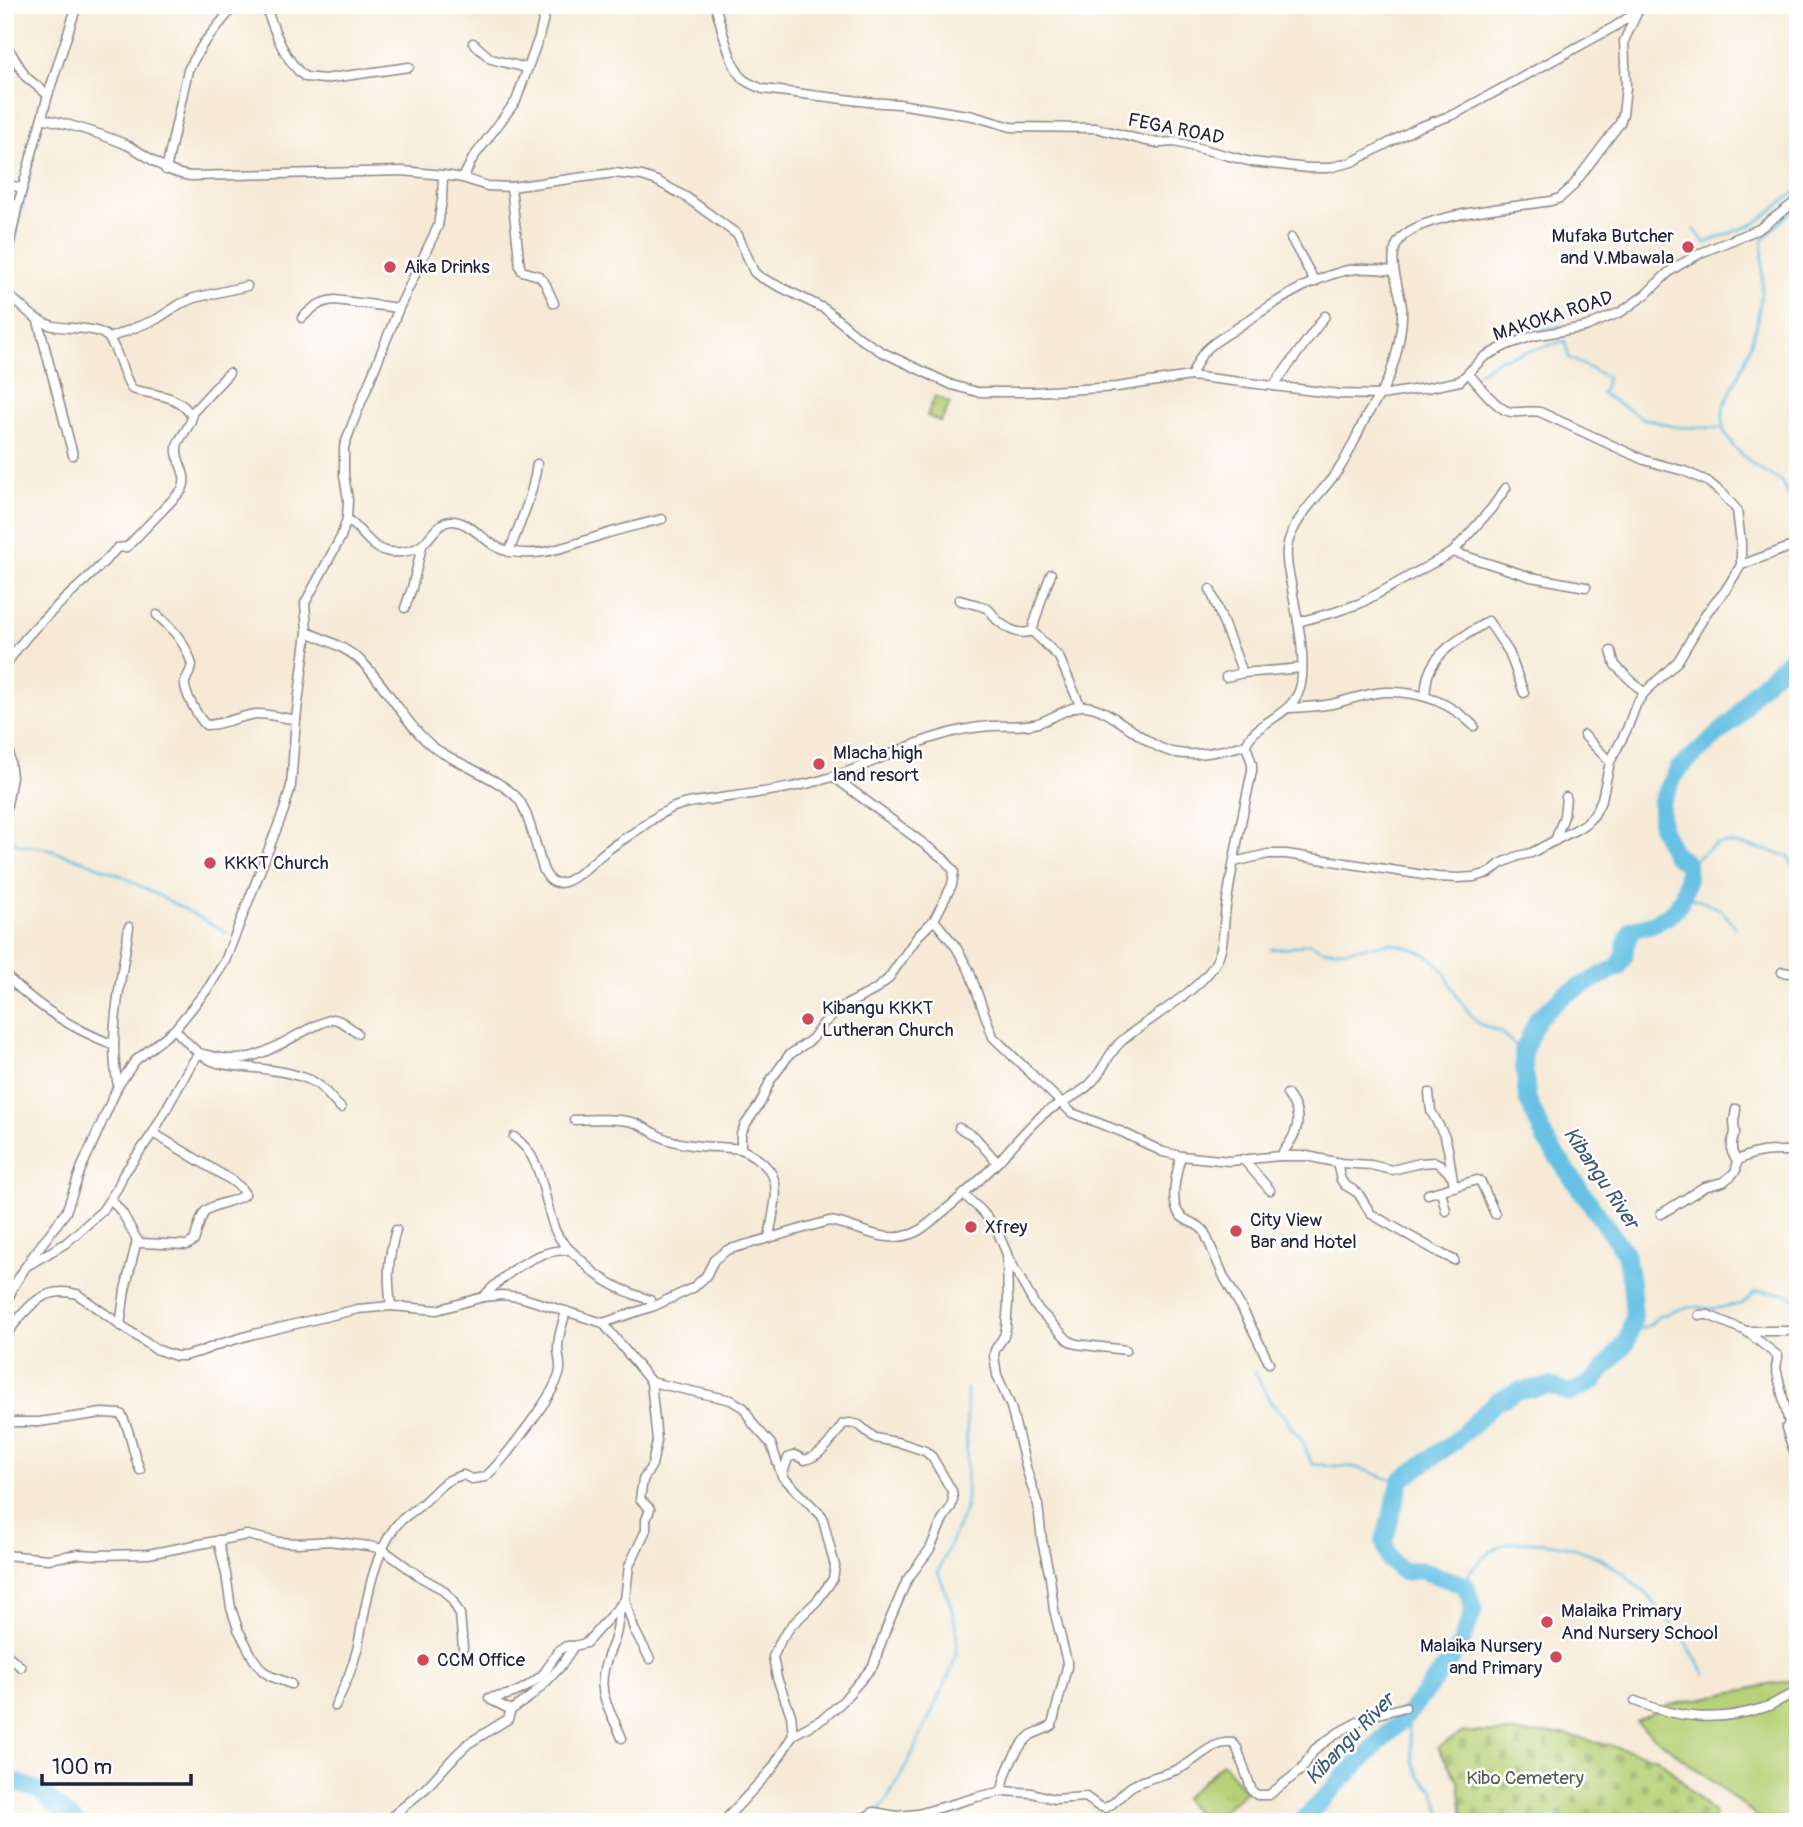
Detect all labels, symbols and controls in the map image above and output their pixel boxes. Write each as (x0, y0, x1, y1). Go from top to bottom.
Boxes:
street label: FEGA ROAD (1126, 108, 1226, 150)
place label: Mufaka Butcher and V.Mbawala (1551, 224, 1674, 270)
marker: Mufaka Butcher and V.Mbawala (1680, 239, 1696, 255)
place label: Aika Drinks (404, 255, 490, 279)
marker: Aika Drinks (382, 259, 398, 275)
street label: MAKOKA ROAD (1490, 285, 1616, 347)
place label: Mlacha high land resort (833, 741, 923, 787)
marker: Mlacha high land resort (811, 756, 827, 772)
place label: KKKT Church (224, 851, 329, 875)
marker: KKKT Church (202, 855, 218, 871)
place label: Kibangu KKKT Lutheran Church (822, 996, 954, 1042)
marker: Kibangu KKKT Lutheran Church (800, 1011, 816, 1027)
water label: Kibangu River (1557, 1122, 1646, 1236)
place label: City View Bar and Hotel (1250, 1208, 1357, 1254)
place label: Xfrey (985, 1215, 1027, 1239)
marker: Xfrey (963, 1219, 979, 1235)
marker: City View Bar and Hotel (1228, 1223, 1244, 1239)
place label: Malaika Primary And Nursery School (1561, 1599, 1718, 1645)
marker: Malaika Primary And Nursery School (1539, 1614, 1555, 1630)
place label: Malaika Nursery and Primary (1420, 1634, 1542, 1680)
place label: CCM Office (437, 1648, 526, 1672)
marker: Malaika Nursery and Primary (1548, 1649, 1564, 1665)
marker: CCM Office (415, 1652, 431, 1668)
water label: Kibangu River (1300, 1686, 1402, 1791)
scale bar (42, 1743, 191, 1787)
text: 100 m (52, 1754, 112, 1781)
park label: Kibo Cemetery (1466, 1766, 1584, 1790)

